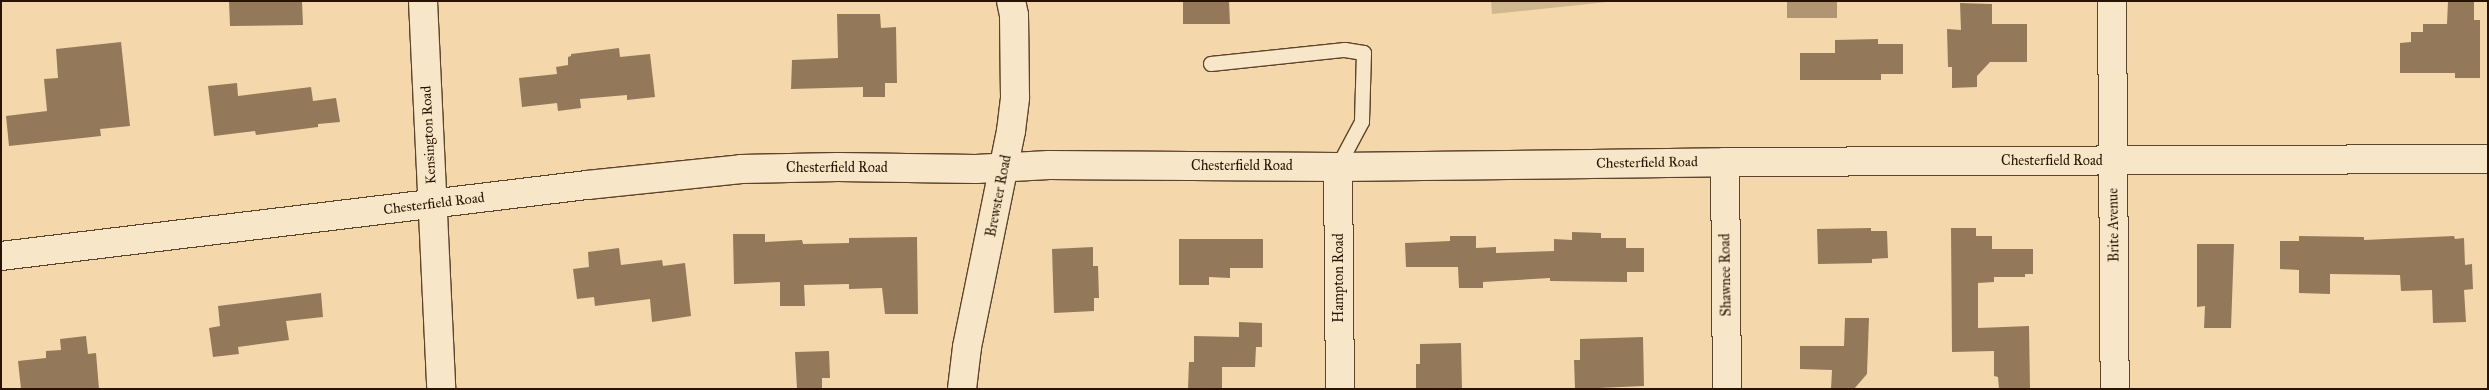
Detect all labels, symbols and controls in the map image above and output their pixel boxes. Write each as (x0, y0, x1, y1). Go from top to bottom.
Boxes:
street label: Kensington Road (418, 85, 440, 185)
street label: Brewster Road (983, 153, 1015, 239)
street label: Chesterfield Road (2001, 153, 2103, 169)
street label: Chesterfield Road (1596, 154, 1698, 172)
street label: Chesterfield Road (1191, 158, 1293, 174)
street label: Chesterfield Road (786, 160, 888, 176)
street label: Brite Avenue (2105, 188, 2123, 262)
street label: Chesterfield Road (382, 189, 486, 219)
street label: Hampton Road (1331, 233, 1347, 323)
street label: Shawnee Road (1717, 233, 1735, 317)

